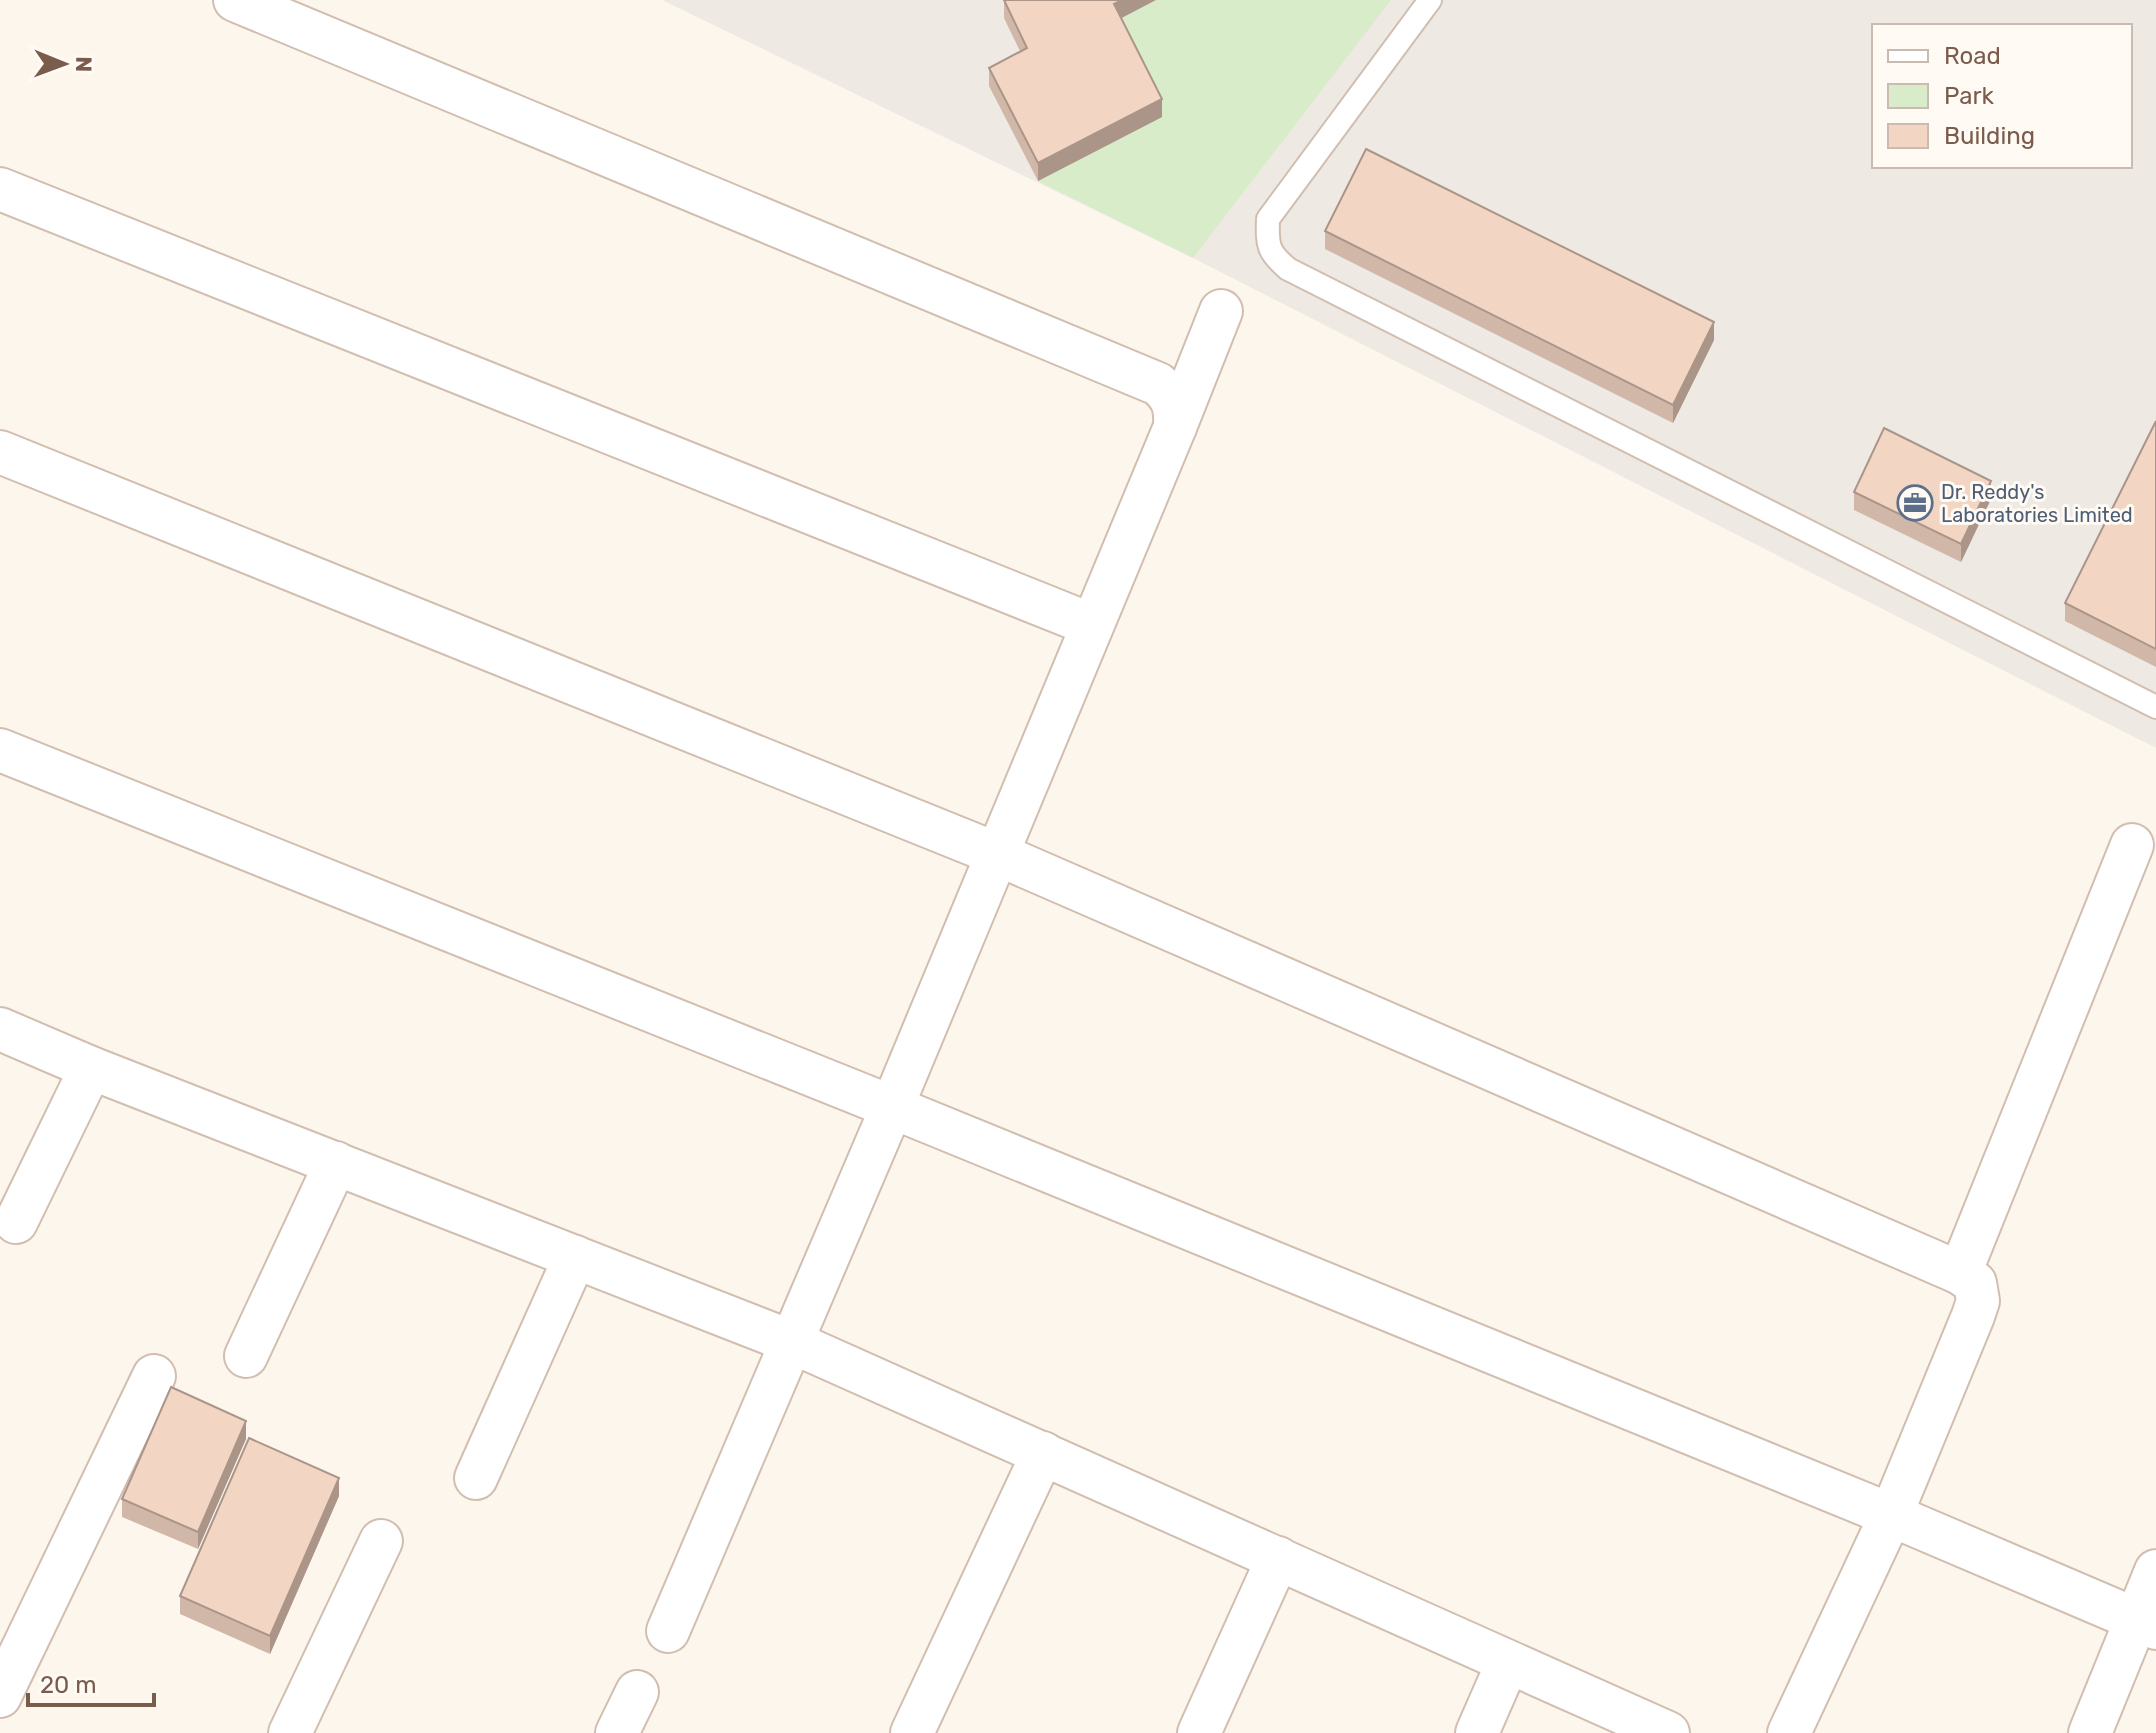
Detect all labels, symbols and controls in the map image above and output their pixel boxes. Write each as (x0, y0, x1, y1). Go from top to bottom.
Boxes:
north arrow (24, 24, 104, 104)
legend (1872, 24, 2132, 168)
text: Road (1944, 42, 2001, 70)
text: N (70, 56, 97, 72)
text: Park (1944, 82, 1995, 110)
text: Building (1944, 122, 2035, 150)
place label: Dr. Reddy's Laboratories Limited (1941, 480, 2133, 527)
office icon: Dr. Reddy's Laboratories Limited (1896, 484, 1934, 522)
scale bar (28, 1657, 154, 1707)
text: 20 m (40, 1671, 97, 1699)

